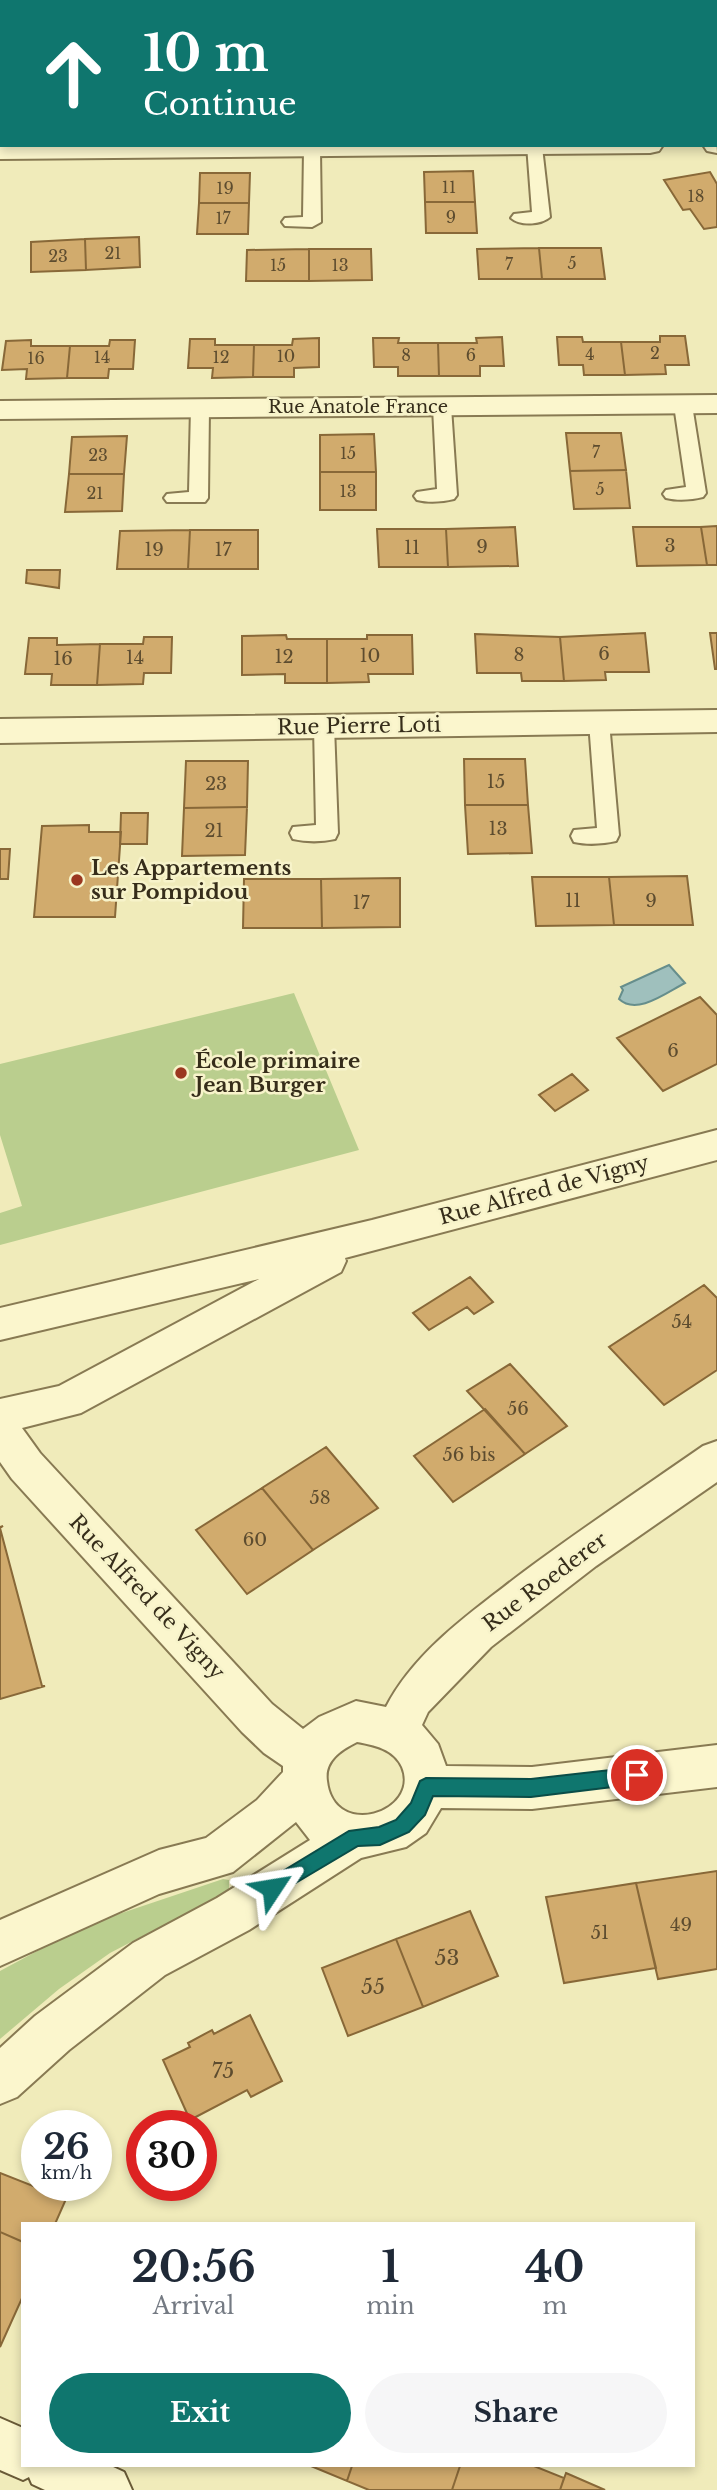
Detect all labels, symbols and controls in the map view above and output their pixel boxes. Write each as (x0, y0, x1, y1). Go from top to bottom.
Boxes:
text: 10 m (143, 23, 269, 84)
icon: ahead (28, 28, 119, 119)
text: Continue (143, 84, 296, 124)
house number: 11 (442, 177, 456, 197)
house number: 19 (216, 178, 234, 198)
house number: 18 (688, 186, 704, 206)
house number: 9 (446, 207, 456, 227)
house number: 17 (215, 208, 232, 228)
house number: 21 (105, 243, 122, 263)
house number: 23 (48, 246, 68, 266)
house number: 5 (567, 253, 577, 273)
house number: 7 (505, 254, 514, 274)
house number: 15 (270, 255, 286, 275)
house number: 13 (332, 255, 349, 275)
house number: 2 (650, 343, 660, 363)
house number: 4 (585, 344, 595, 364)
house number: 8 (401, 345, 411, 365)
house number: 6 (466, 345, 476, 365)
house number: 10 (277, 346, 295, 366)
house number: 14 (94, 347, 110, 367)
house number: 12 (213, 347, 230, 367)
house number: 16 (27, 348, 45, 368)
street label: Rue Anatole France (268, 396, 448, 418)
house number: 7 (592, 442, 601, 462)
house number: 15 (340, 443, 356, 463)
house number: 23 (88, 445, 108, 465)
house number: 5 (595, 479, 605, 499)
house number: 13 (340, 481, 357, 501)
house number: 21 (87, 483, 104, 503)
house number: 3 (664, 535, 676, 557)
house number: 9 (476, 536, 488, 558)
house number: 11 (404, 537, 420, 559)
house number: 19 (144, 539, 164, 561)
house number: 17 (214, 539, 232, 561)
house number: 6 (598, 643, 610, 665)
house number: 8 (514, 644, 524, 666)
house number: 10 (360, 645, 380, 667)
house number: 12 (274, 646, 294, 668)
house number: 14 (126, 647, 144, 669)
house number: 16 (53, 648, 73, 670)
street label: Rue Pierre Loti (277, 712, 441, 740)
house number: 15 (487, 771, 505, 793)
house number: 23 (205, 773, 227, 795)
house number: 13 (488, 818, 508, 840)
house number: 21 (204, 820, 224, 842)
place label: Les Appartements sur Pompidou (91, 855, 292, 905)
marker: Les Appartements sur Pompidou (69, 872, 85, 888)
house number: 11 (565, 890, 581, 912)
house number: 9 (645, 890, 657, 912)
house number: 17 (352, 892, 370, 914)
house number: 6 (667, 1040, 679, 1062)
place label: École primaire Jean Burger (191, 1048, 360, 1098)
marker: École primaire Jean Burger (173, 1065, 189, 1081)
street label: Rue Alfred de Vigny (436, 1149, 652, 1231)
house number: 54 (672, 1311, 692, 1333)
house number: 56 (507, 1398, 529, 1420)
house number: 56 bis (442, 1444, 496, 1466)
house number: 58 (309, 1487, 331, 1509)
street label: Rue Alfred de Vigny (64, 1509, 231, 1685)
street label: Rue Roederer (478, 1527, 612, 1637)
house number: 60 (243, 1529, 267, 1551)
pin (607, 1745, 667, 1805)
icon: arrive (618, 1756, 656, 1794)
position arrow (235, 1851, 309, 1925)
house number: 49 (670, 1914, 692, 1936)
house number: 51 (591, 1922, 609, 1944)
house number: 53 (435, 1945, 459, 1971)
house number: 55 (361, 1974, 385, 2000)
house number: 75 (212, 2058, 234, 2084)
speed limit sign: 30 (126, 2110, 217, 2201)
text: 26 (43, 2125, 90, 2168)
text: km/h (41, 2162, 92, 2184)
text: 20:56 (131, 2241, 256, 2293)
text: 1 (381, 2241, 399, 2293)
text: 40 (525, 2241, 585, 2293)
text: Arrival (153, 2292, 234, 2320)
text: min (366, 2292, 415, 2320)
text: m (542, 2292, 567, 2320)
button: Exit (49, 2373, 351, 2453)
button: Share (365, 2373, 667, 2453)

